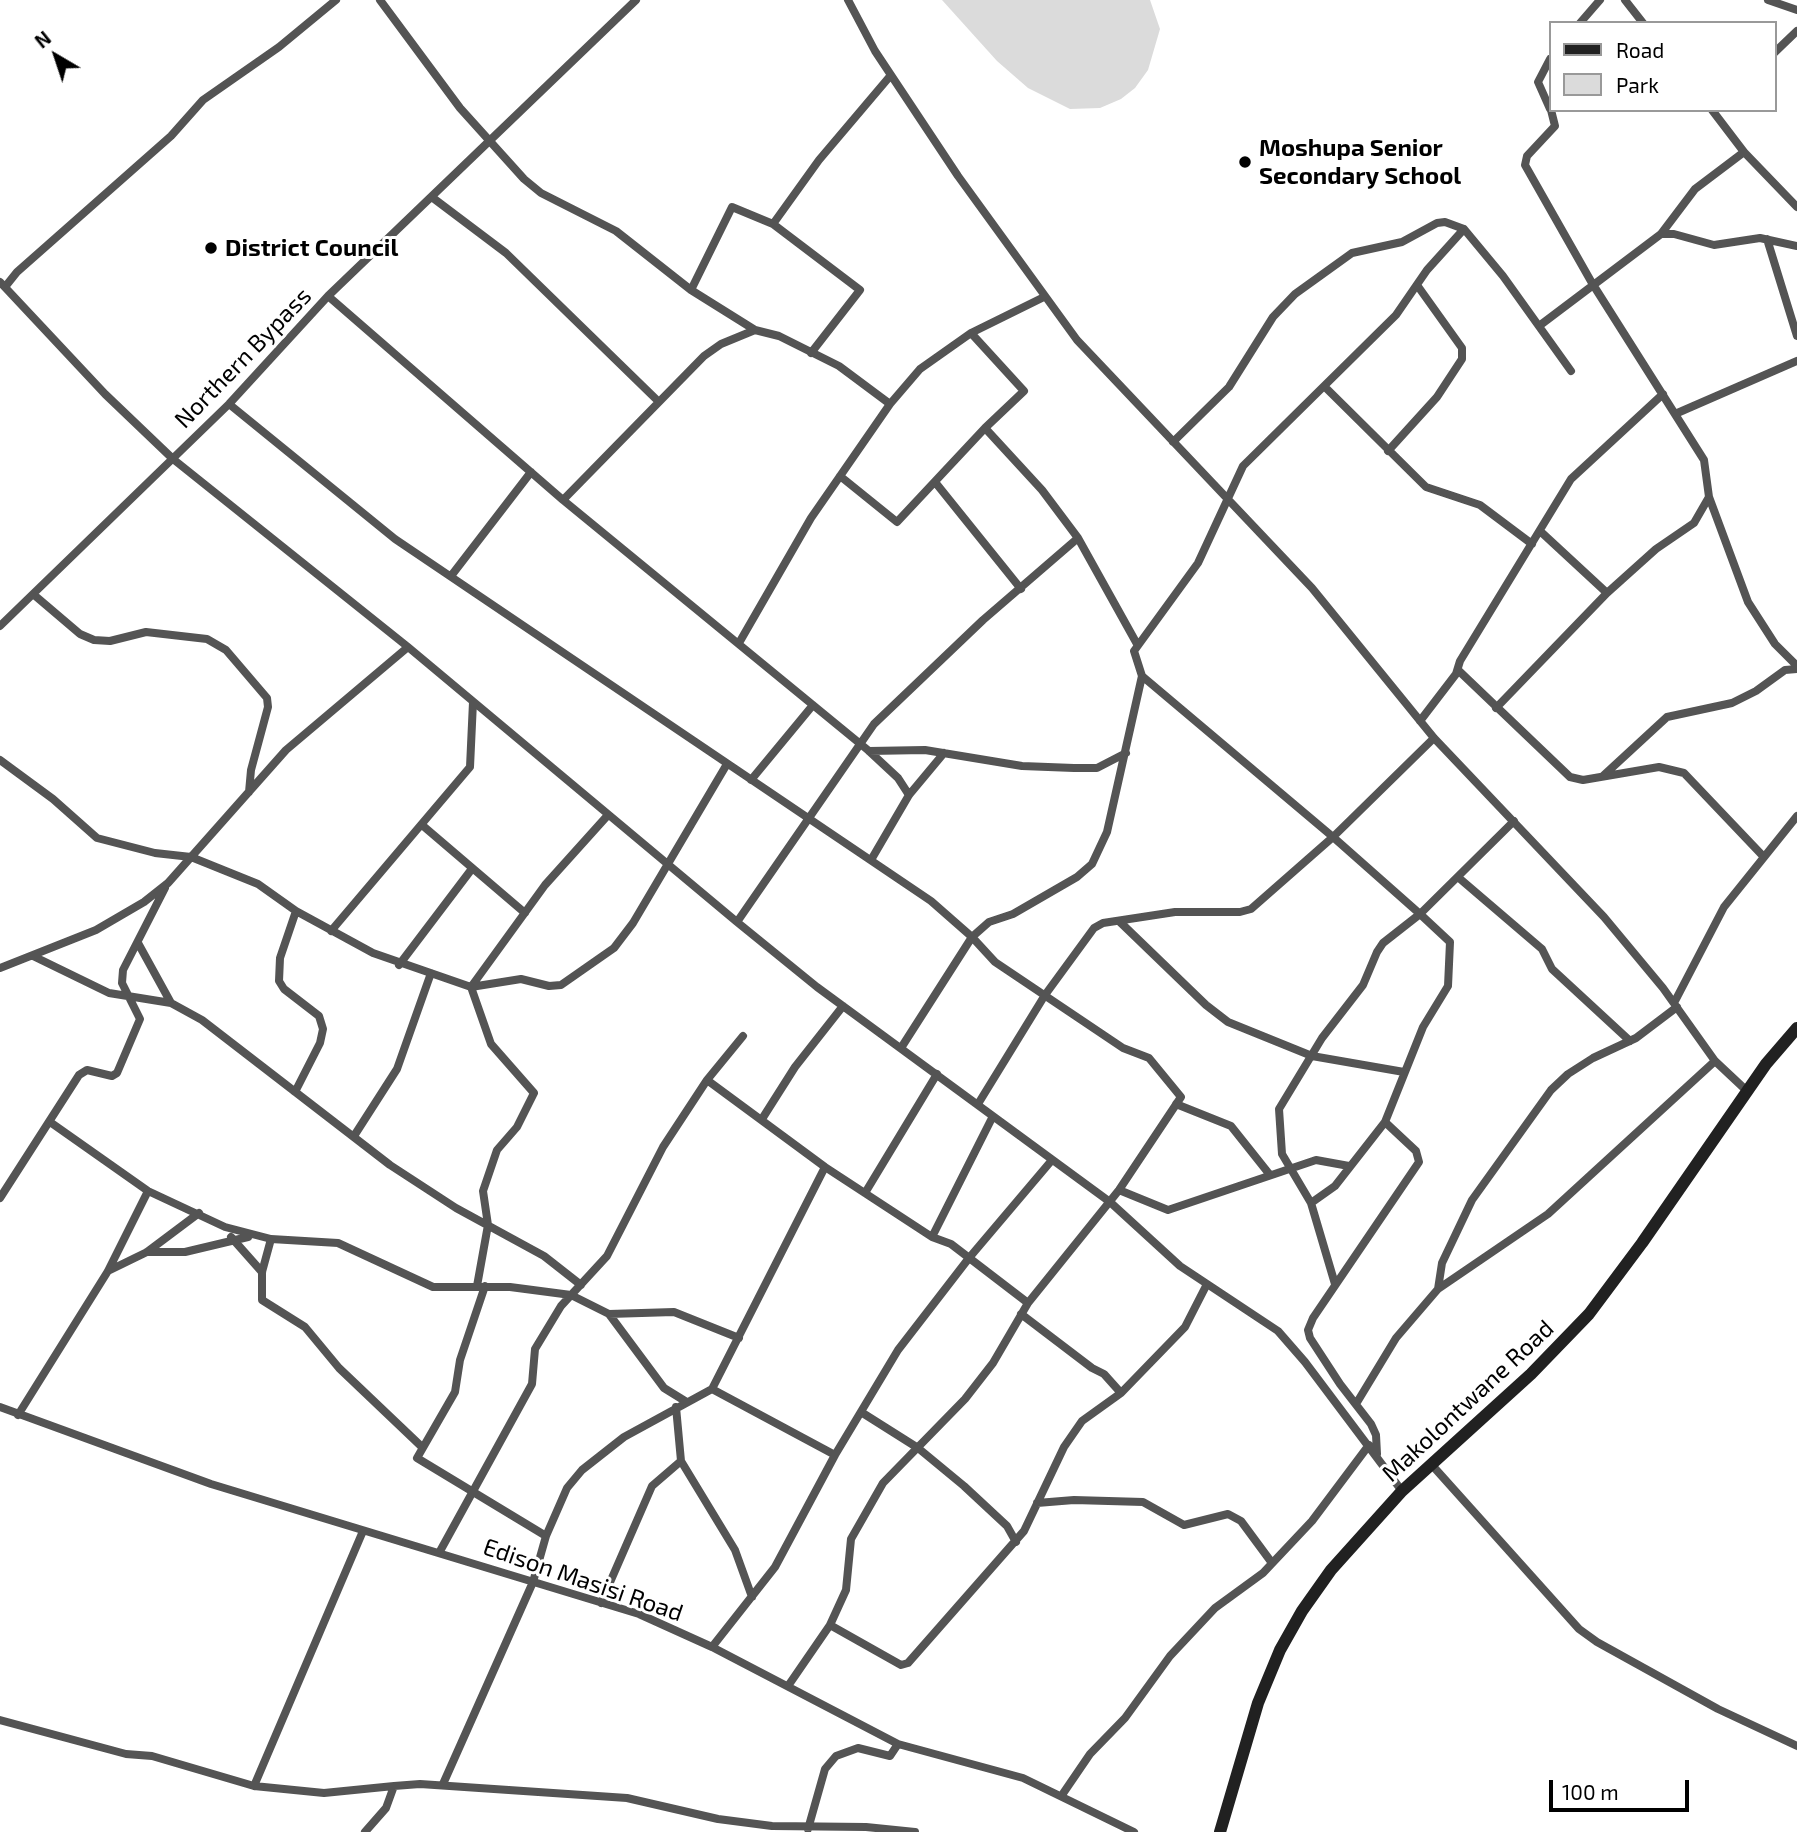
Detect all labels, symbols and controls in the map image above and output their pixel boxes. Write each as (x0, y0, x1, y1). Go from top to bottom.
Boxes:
north arrow (21, 21, 91, 91)
legend (1548, 21, 1776, 112)
text: N (30, 26, 55, 53)
text: Road (1616, 37, 1664, 62)
text: Park (1616, 72, 1659, 97)
place label: Moshupa Senior Secondary School (1259, 134, 1461, 190)
marker: Moshupa Senior Secondary School (1237, 154, 1253, 170)
place label: District Council (225, 234, 398, 262)
marker: District Council (203, 240, 219, 256)
street label: Northern Bypass (169, 282, 317, 434)
street label: Makolontwane Road (1376, 1314, 1560, 1488)
street label: Edison Masisi Road (479, 1532, 687, 1628)
scale bar (1552, 1766, 1692, 1810)
text: 100 m (1562, 1779, 1619, 1804)

